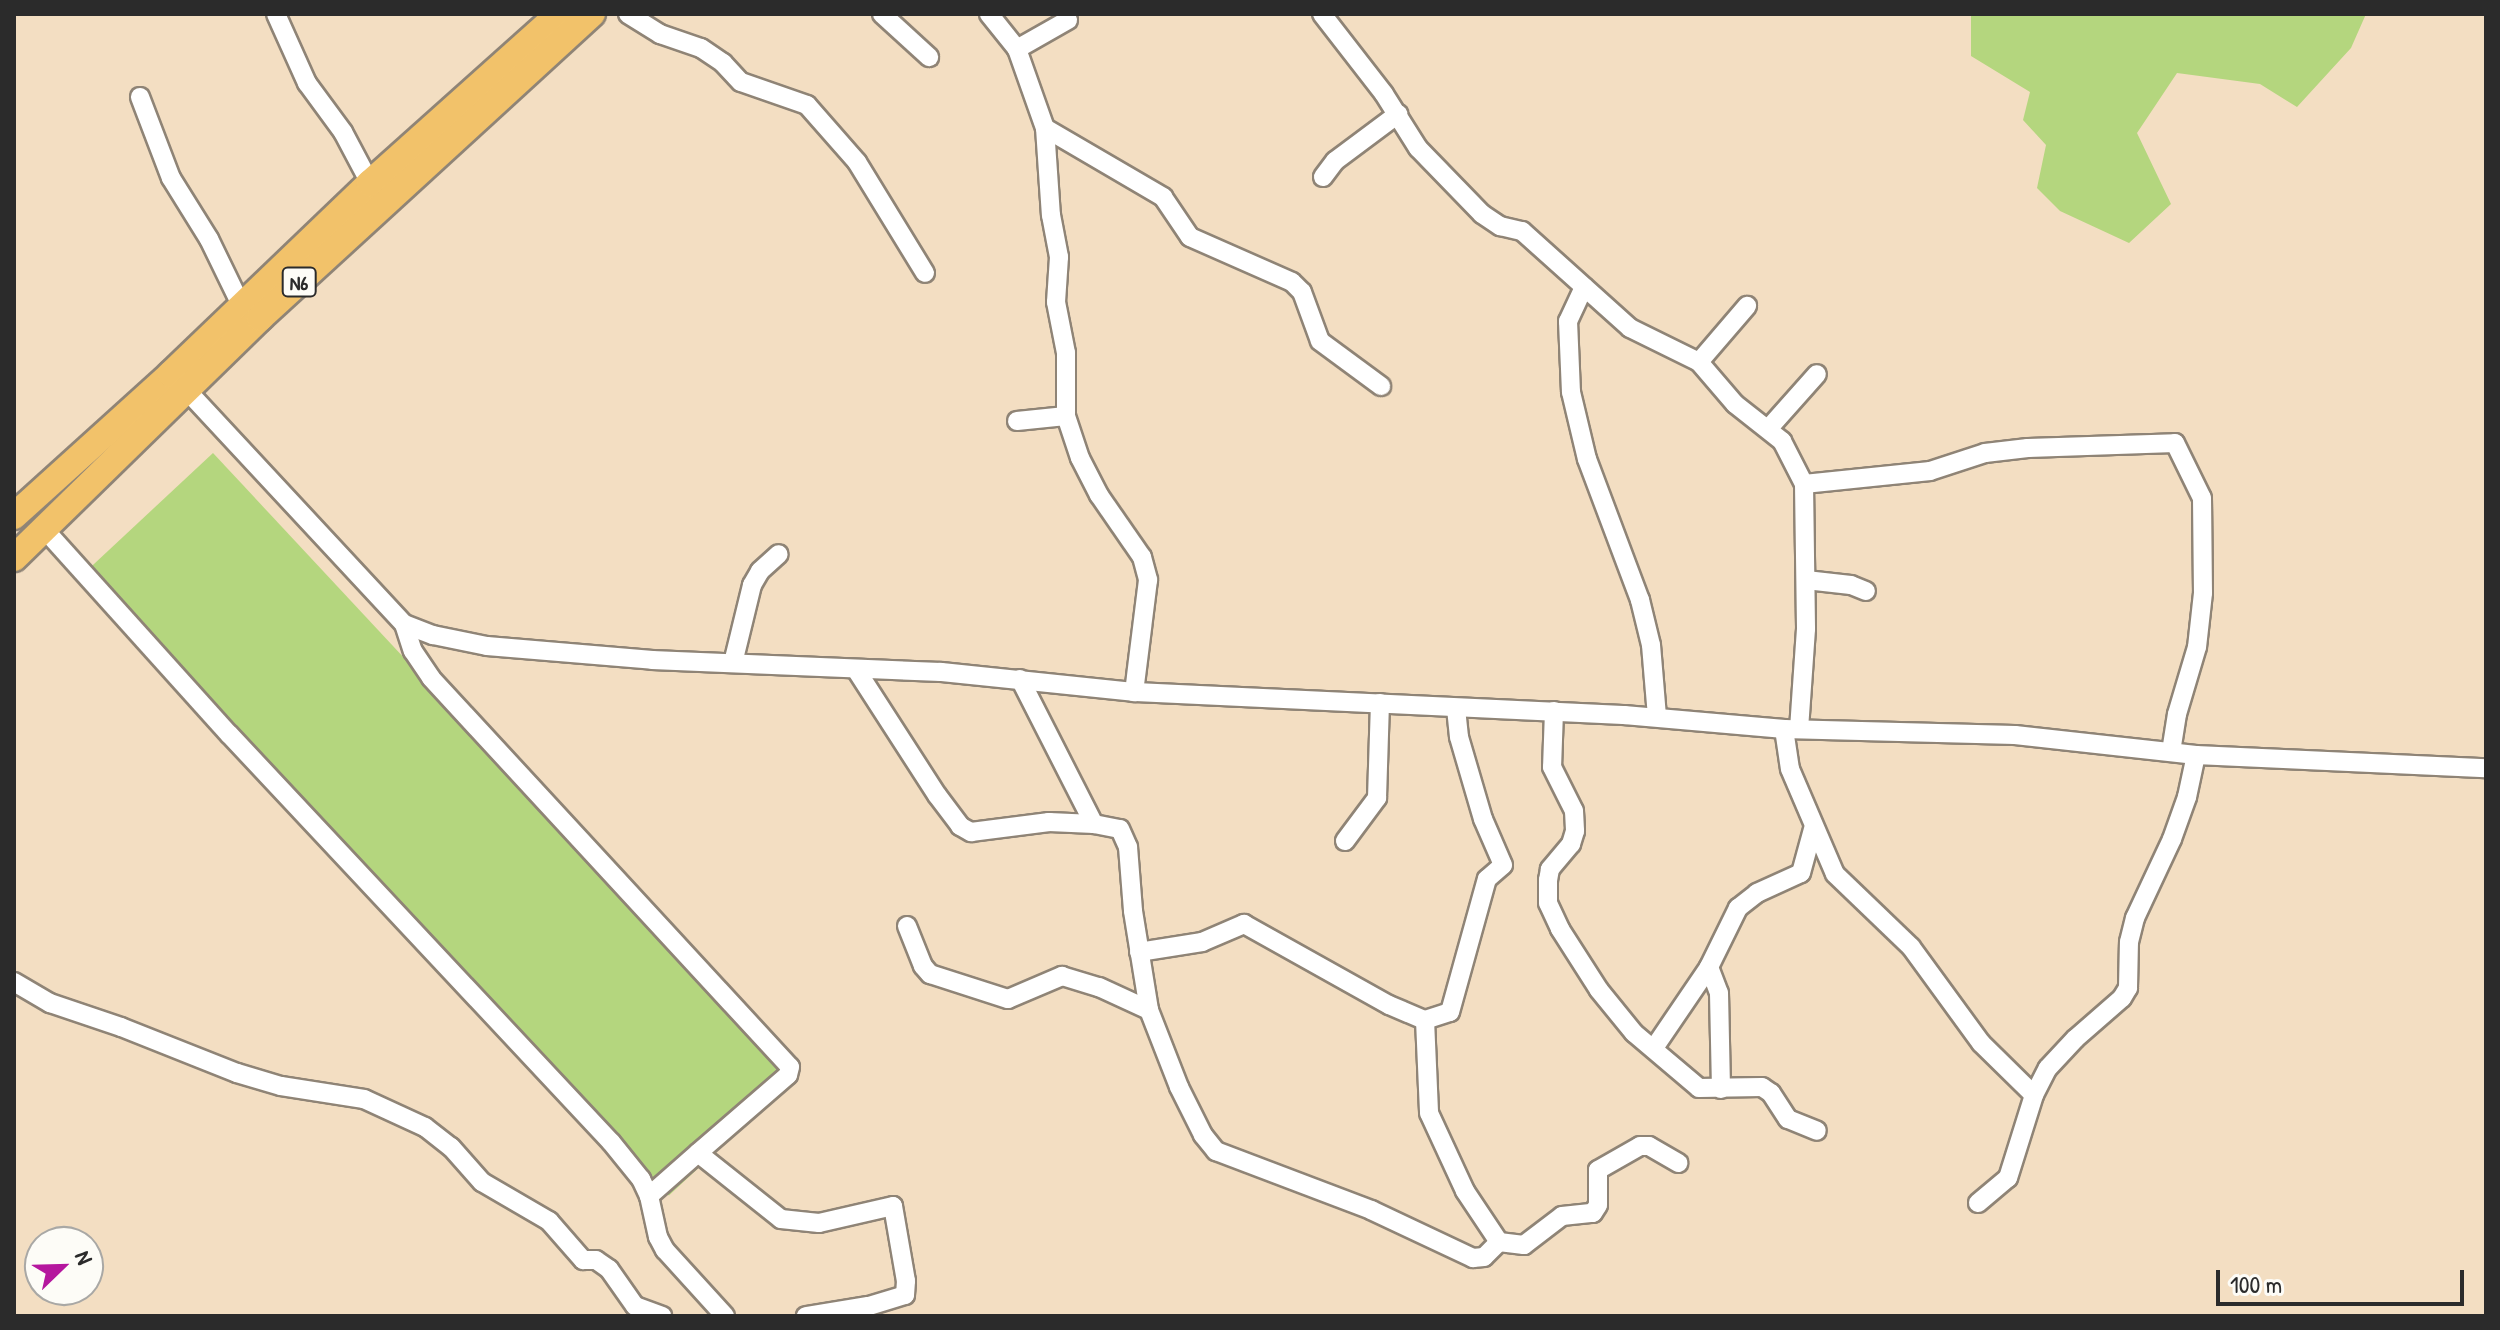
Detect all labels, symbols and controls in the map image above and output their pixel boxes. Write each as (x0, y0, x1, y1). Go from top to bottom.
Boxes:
road number: N6 (281, 266, 317, 298)
north arrow (24, 1226, 104, 1306)
text: N (68, 1246, 100, 1269)
scale bar (2220, 1254, 2468, 1304)
text: 100 m (2230, 1268, 2282, 1300)

